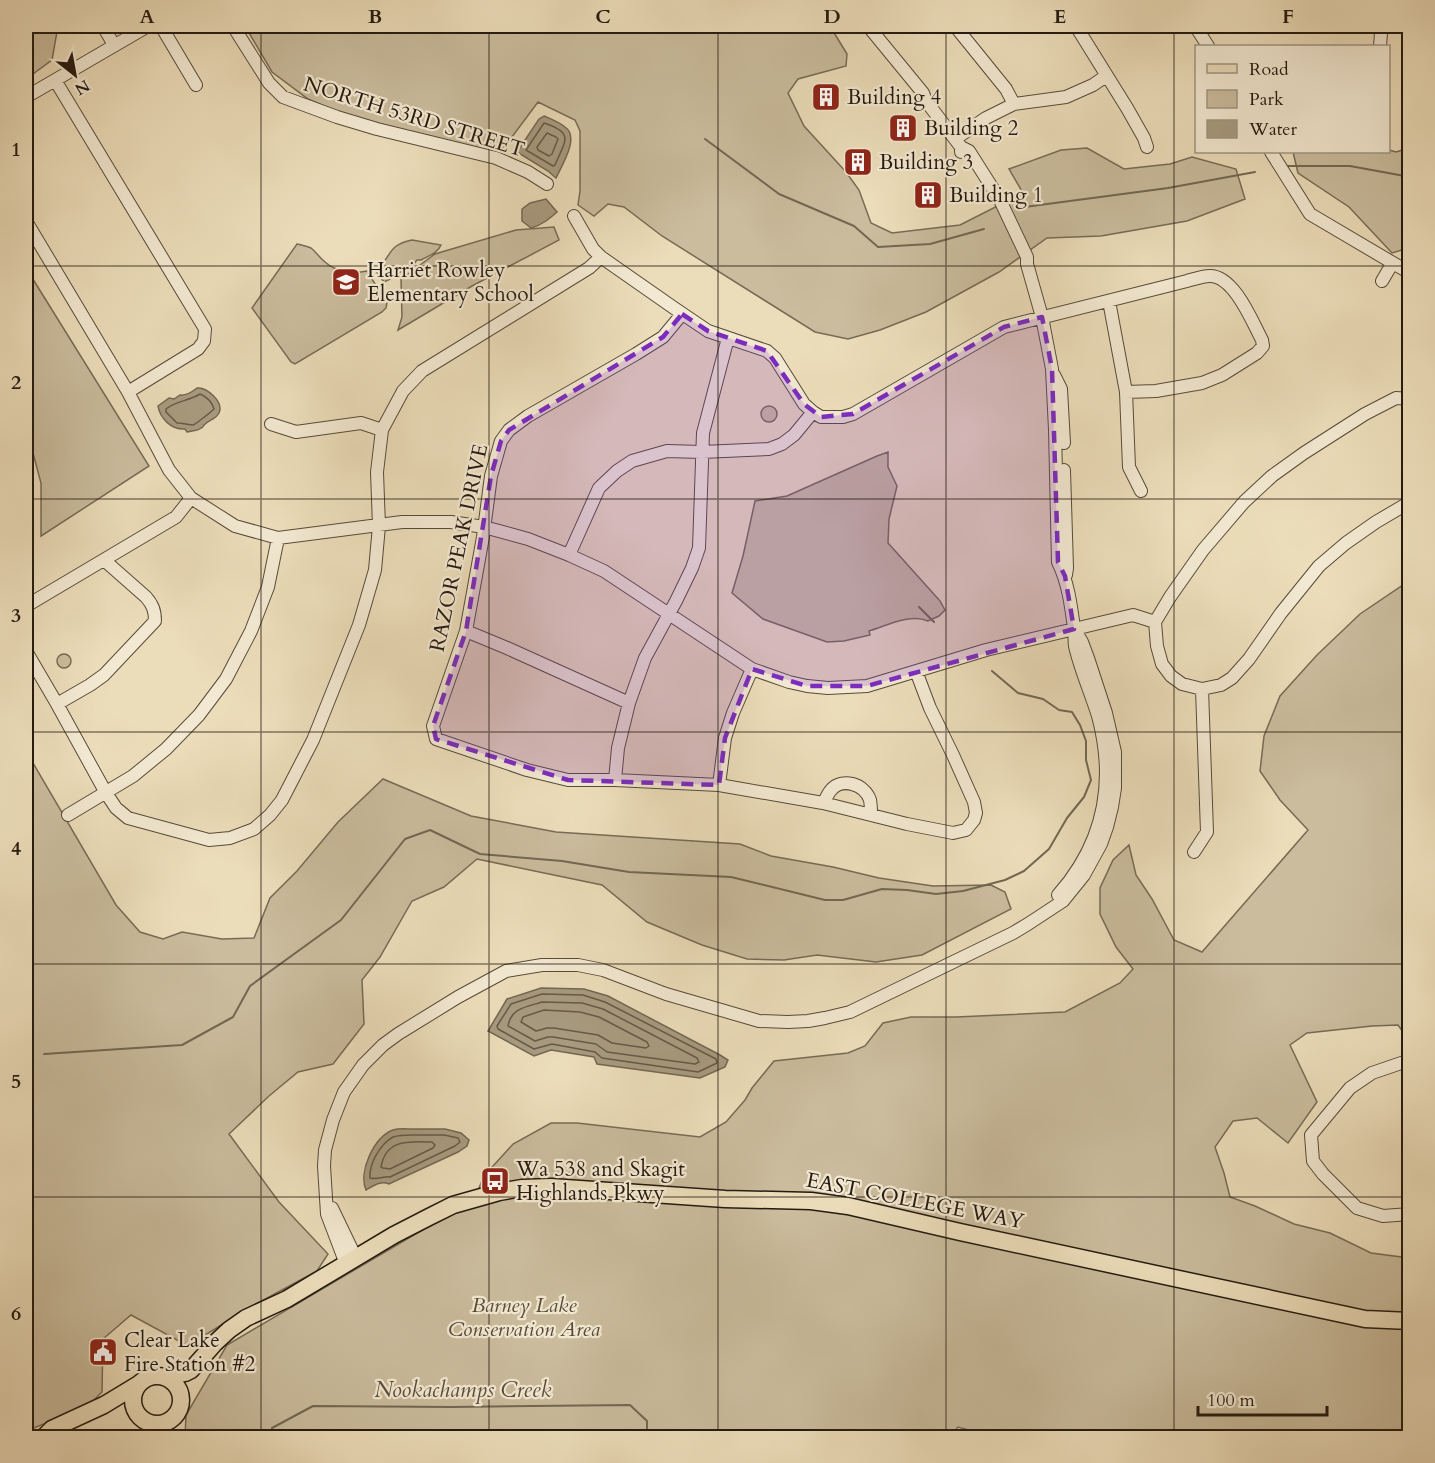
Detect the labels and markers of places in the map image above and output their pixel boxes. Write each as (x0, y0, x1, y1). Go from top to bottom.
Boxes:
building icon: Building 4 (810, 81, 842, 113)
place label: Building 4 (847, 83, 941, 112)
building icon: Building 2 (887, 112, 919, 144)
place label: Building 2 (924, 114, 1018, 143)
building icon: Building 3 (842, 146, 874, 178)
place label: Building 3 (879, 148, 973, 177)
building icon: Building 1 (912, 179, 944, 211)
place label: Building 1 (949, 181, 1043, 210)
place label: Harriet Rowley Elementary School (367, 256, 534, 309)
school or university icon: Harriet Rowley Elementary School (330, 266, 362, 298)
place label: Wa 538 and Skagit Highlands Pkwy (515, 1155, 685, 1208)
bus stop icon: Wa 538 and Skagit Highlands Pkwy (479, 1165, 511, 1197)
place label: Clear Lake Fire Station #2 (124, 1326, 256, 1379)
public building icon: Clear Lake Fire Station #2 (87, 1336, 119, 1368)

